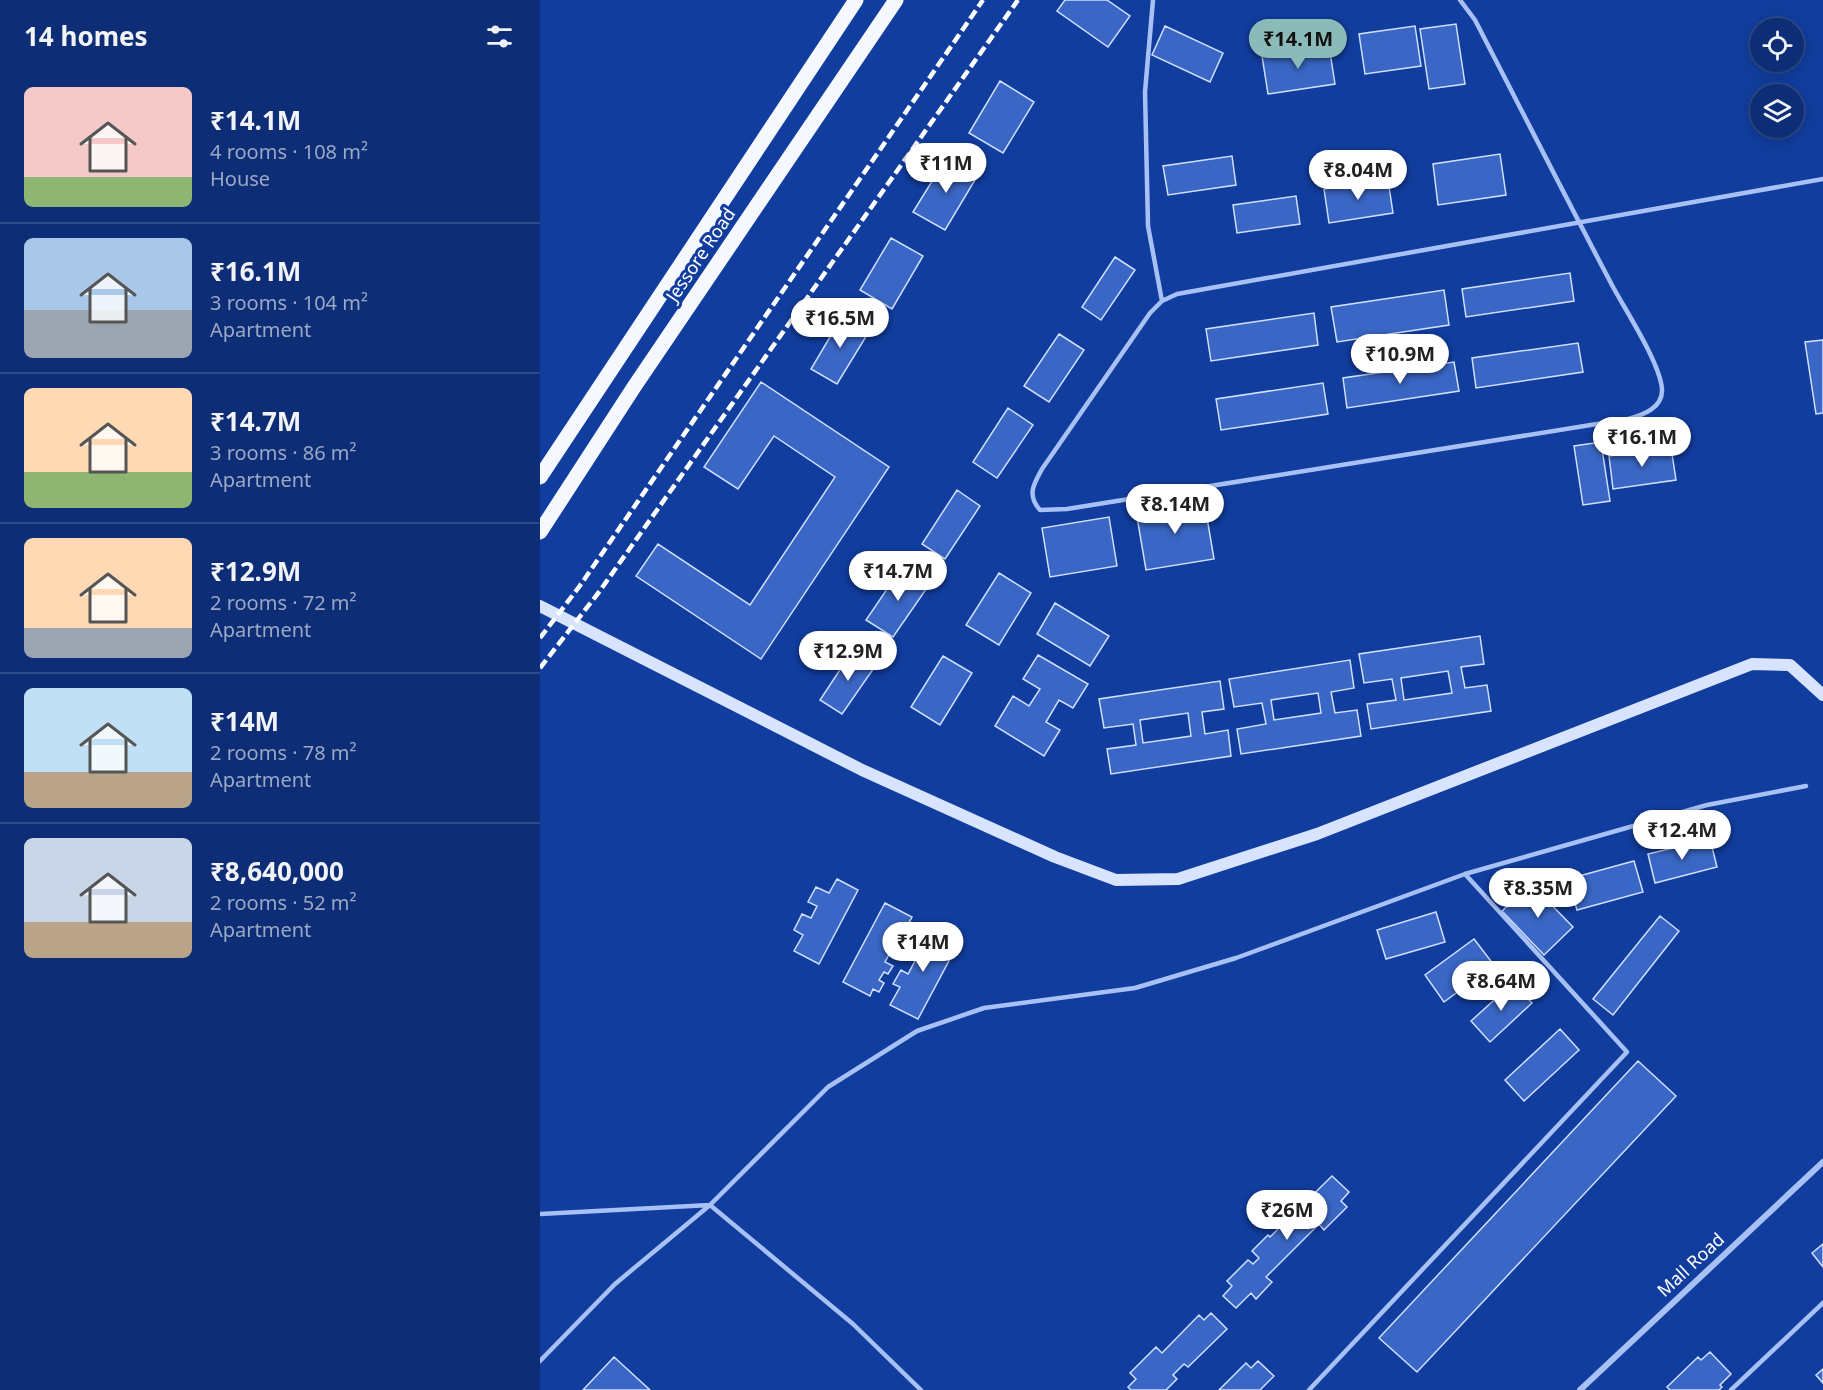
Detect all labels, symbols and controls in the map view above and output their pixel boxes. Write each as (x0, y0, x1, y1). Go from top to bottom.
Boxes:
text: 14 homes (24, 18, 148, 54)
map controls (1750, 18, 1804, 138)
button: locate (1750, 18, 1804, 72)
pin: ₹14.1M (1249, 19, 1347, 70)
icon: filters (483, 20, 516, 53)
text: ₹14.1M (1263, 25, 1333, 52)
button: layers (1750, 84, 1804, 138)
text: ₹14.1M (210, 102, 301, 138)
icon: home (72, 111, 144, 183)
text: 4 rooms · 108 m² (210, 138, 368, 165)
pin: ₹11M (910, 143, 982, 194)
text: ₹11M (919, 149, 973, 176)
pin: ₹8.04M (1309, 150, 1407, 201)
text: ₹8.04M (1323, 156, 1393, 183)
text: House (210, 165, 270, 192)
street label: Jessore Road (659, 203, 740, 308)
text: ₹16.1M (210, 253, 301, 289)
icon: home (72, 262, 144, 334)
text: 3 rooms · 104 m² (210, 289, 368, 316)
pin: ₹16.5M (791, 298, 889, 349)
text: ₹16.5M (805, 304, 875, 331)
text: Apartment (210, 316, 311, 343)
pin: ₹10.9M (1351, 334, 1449, 385)
text: ₹10.9M (1365, 340, 1435, 367)
text: ₹14.7M (210, 403, 301, 439)
icon: home (72, 412, 144, 484)
pin: ₹16.1M (1593, 417, 1691, 468)
text: ₹16.1M (1607, 423, 1677, 450)
text: 3 rooms · 86 m² (210, 439, 357, 466)
text: Apartment (210, 466, 311, 493)
pin: ₹8.14M (1126, 484, 1224, 535)
text: ₹8.14M (1140, 490, 1210, 517)
pin: ₹14.7M (849, 551, 947, 602)
text: ₹12.9M (210, 553, 301, 589)
text: ₹14.7M (863, 557, 933, 584)
icon: home (72, 562, 144, 634)
text: 2 rooms · 72 m² (210, 589, 357, 616)
text: Apartment (210, 616, 311, 643)
pin: ₹12.9M (799, 631, 897, 682)
text: ₹12.9M (813, 637, 883, 664)
text: ₹14M (210, 703, 279, 739)
icon: home (72, 712, 144, 784)
text: 2 rooms · 78 m² (210, 739, 357, 766)
text: Apartment (210, 766, 311, 793)
pin: ₹12.4M (1633, 810, 1731, 861)
text: ₹12.4M (1647, 816, 1717, 843)
text: ₹8,640,000 (210, 853, 344, 889)
icon: home (72, 862, 144, 934)
pin: ₹8.35M (1489, 868, 1587, 919)
text: ₹8.35M (1503, 874, 1573, 901)
text: 2 rooms · 52 m² (210, 889, 357, 916)
text: Apartment (210, 916, 311, 943)
pin: ₹14M (887, 922, 959, 973)
text: ₹14M (896, 928, 950, 955)
pin: ₹8.64M (1452, 961, 1550, 1012)
text: ₹8.64M (1466, 967, 1536, 994)
pin: ₹26M (1251, 1190, 1323, 1241)
text: ₹26M (1260, 1196, 1314, 1223)
street label: Mall Road (1652, 1227, 1729, 1302)

